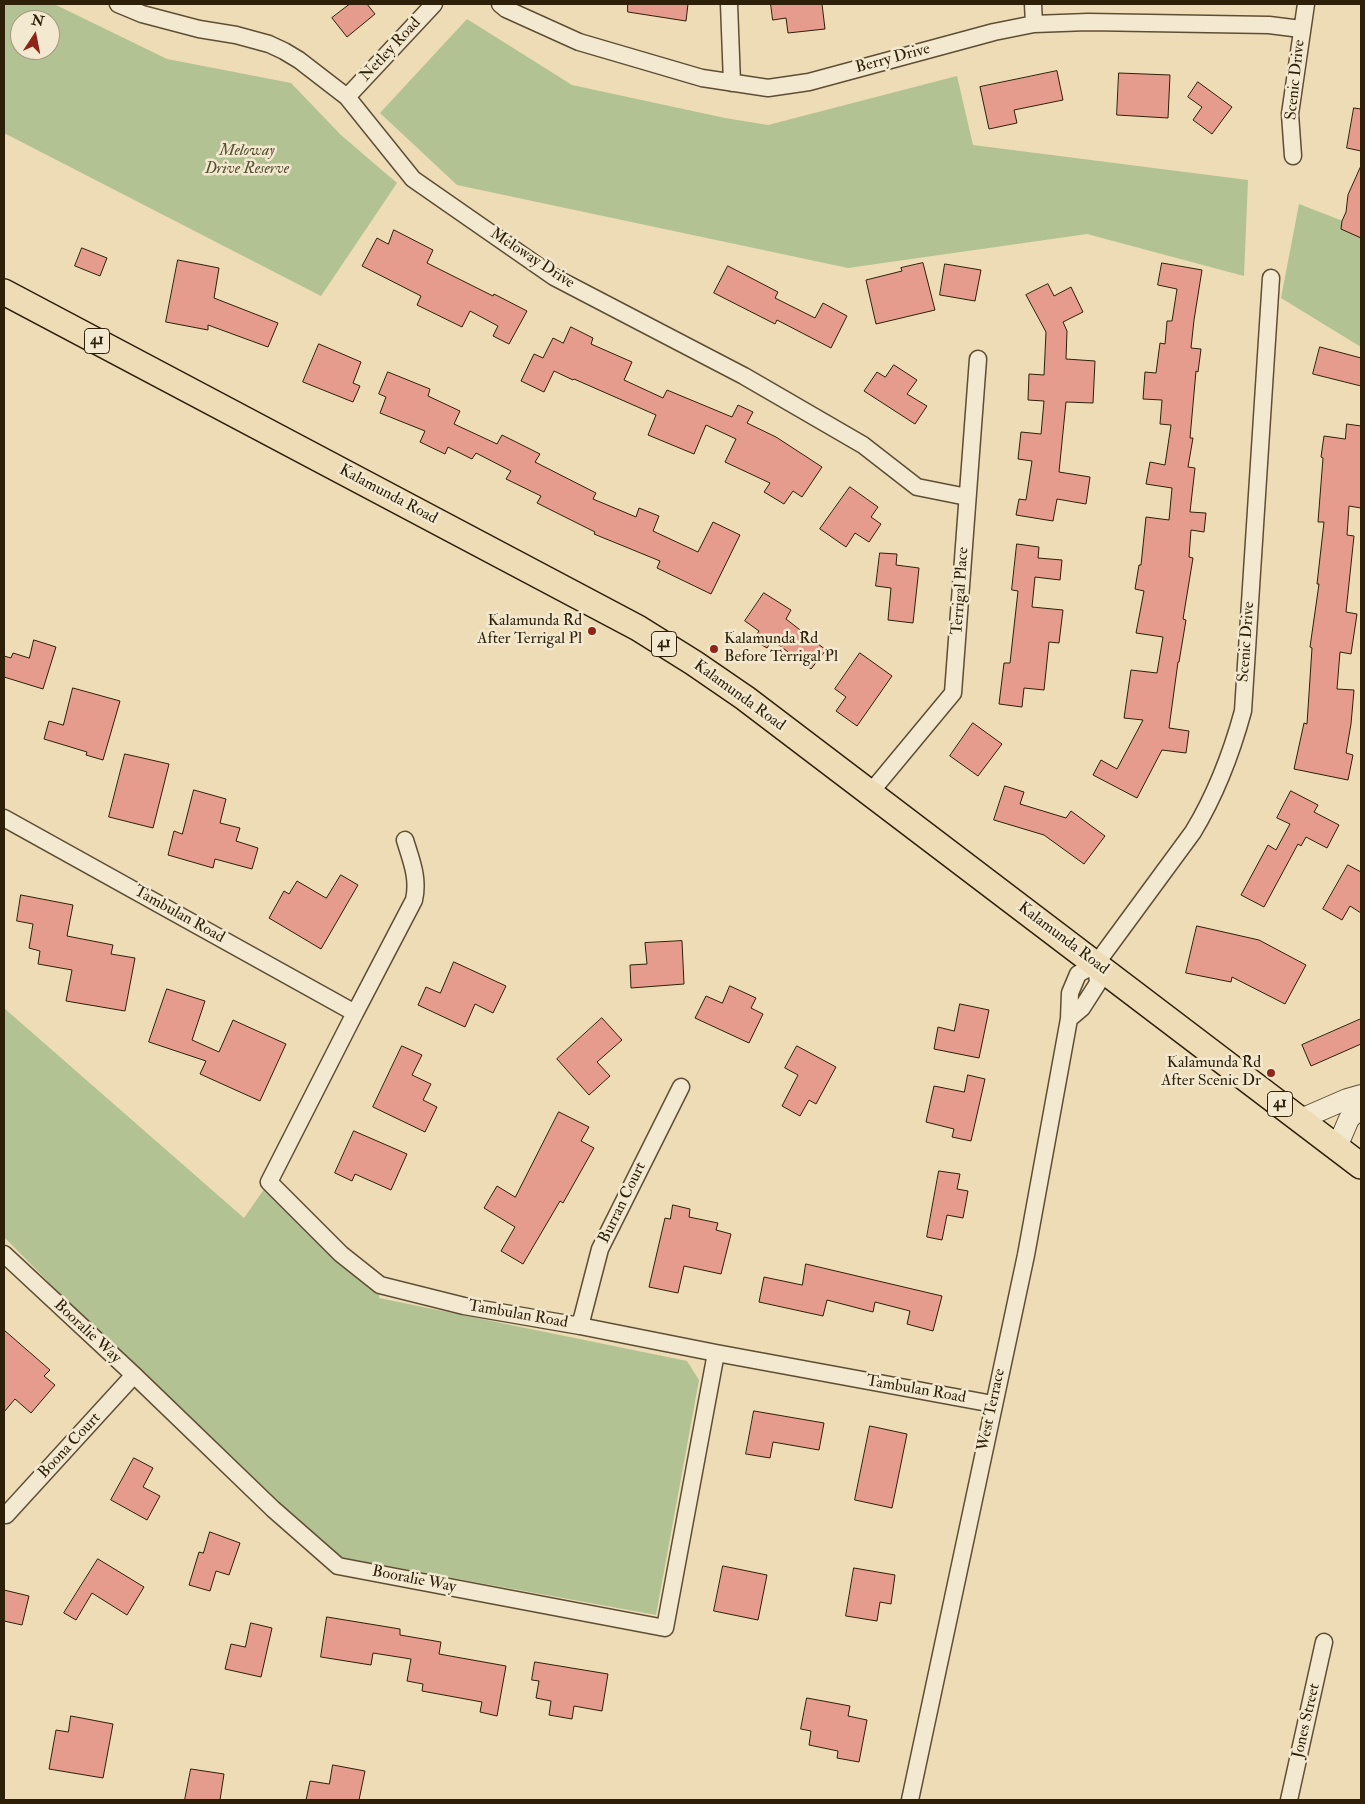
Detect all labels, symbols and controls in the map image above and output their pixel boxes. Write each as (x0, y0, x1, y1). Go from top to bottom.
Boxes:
north arrow (10, 10, 60, 60)
text: N (30, 11, 46, 30)
street label: Netley Road (357, 14, 425, 86)
street label: Scenic Drive (1282, 39, 1310, 121)
street label: Berry Drive (854, 40, 932, 78)
park label: Meloway Drive Reserve (205, 142, 289, 180)
street label: Meloway Drive (486, 225, 578, 293)
road number: 41 (84, 328, 110, 354)
street label: Kalamunda Road (336, 461, 440, 529)
street label: Terrigal Place (948, 547, 974, 635)
street label: Scenic Drive (1235, 601, 1259, 683)
place label: Kalamunda Rd After Terrigal Pl (477, 612, 582, 650)
marker: Kalamunda Rd After Terrigal Pl (586, 625, 598, 637)
place label: Kalamunda Rd Before Terrigal Pl (724, 630, 838, 668)
road number: 41 (652, 632, 676, 656)
marker: Kalamunda Rd Before Terrigal Pl (708, 643, 720, 655)
street label: Kalamunda Road (689, 656, 789, 736)
street label: Tambulan Road (130, 882, 228, 948)
street label: Kalamunda Road (1014, 899, 1112, 979)
place label: Kalamunda Rd After Scenic Dr (1161, 1054, 1261, 1092)
marker: Kalamunda Rd After Scenic Dr (1265, 1067, 1277, 1079)
road number: 41 (1268, 1092, 1292, 1116)
street label: Burran Court (595, 1159, 651, 1247)
street label: Booralie Way (49, 1296, 125, 1368)
street label: Tambulan Road (467, 1297, 569, 1333)
street label: West Terrace (974, 1367, 1010, 1453)
street label: Tambulan Road (865, 1372, 967, 1408)
street label: Boona Court (35, 1409, 105, 1483)
street label: Booralie Way (370, 1562, 458, 1598)
street label: Jones Street (1289, 1682, 1325, 1760)

